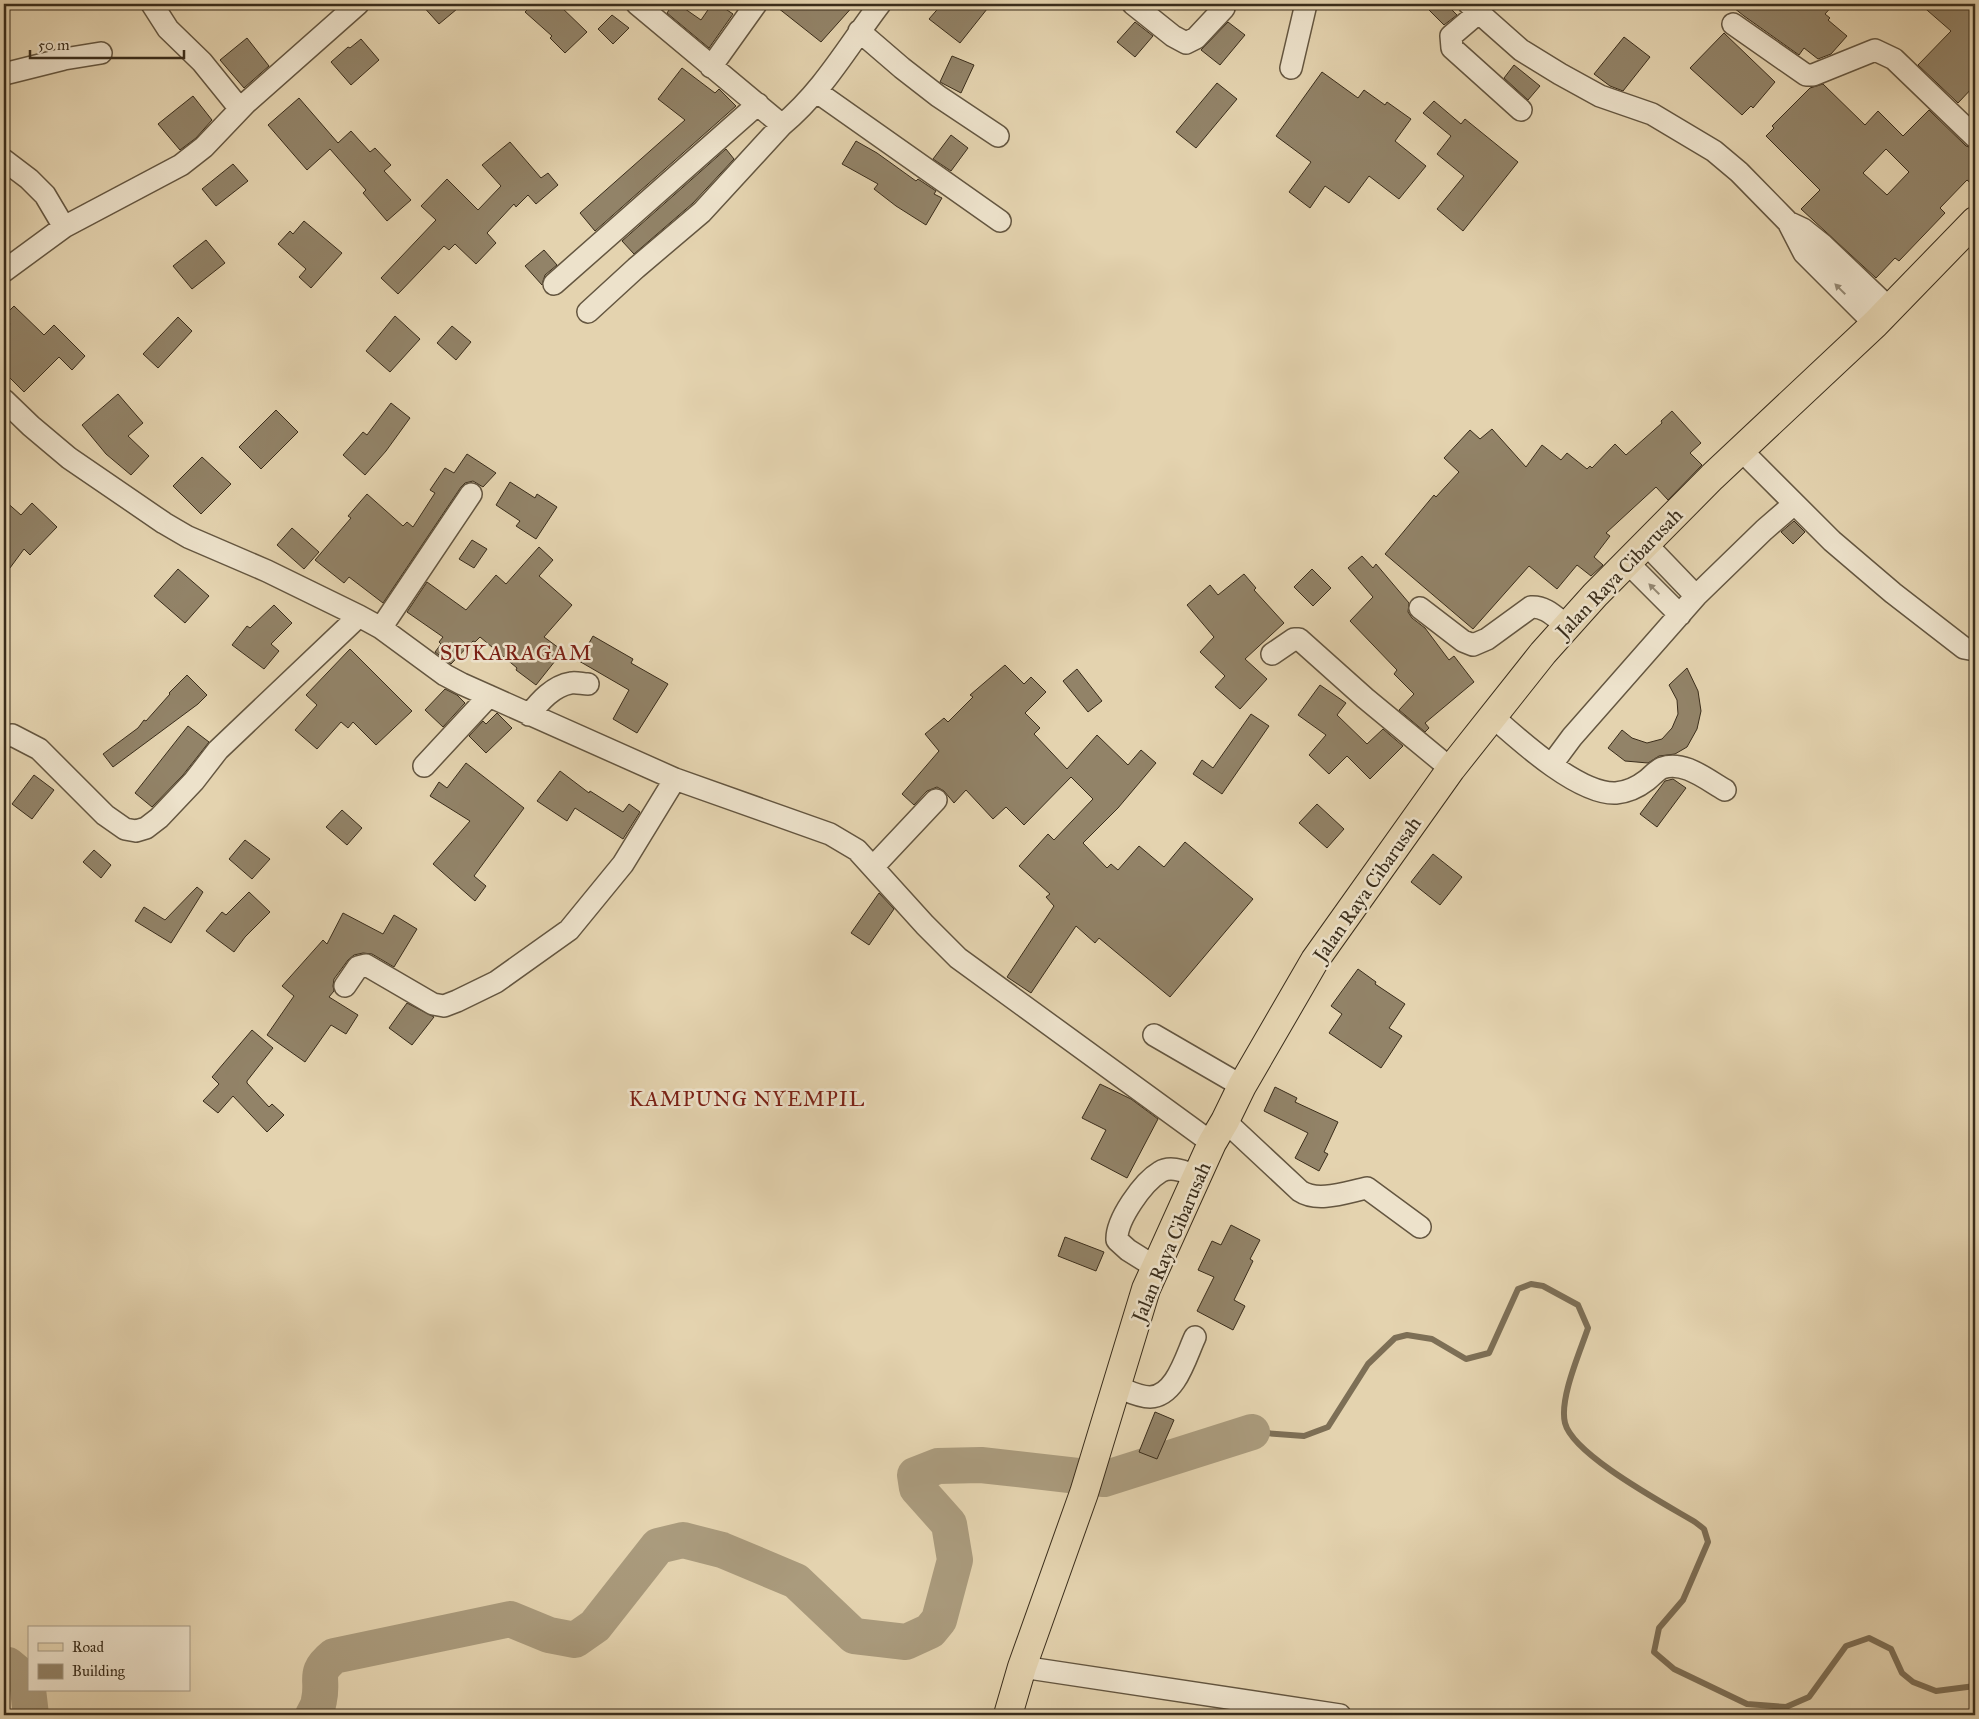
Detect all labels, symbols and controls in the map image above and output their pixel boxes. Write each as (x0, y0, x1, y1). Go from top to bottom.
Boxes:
scale bar (30, 28, 184, 60)
text: 50 m (38, 36, 70, 54)
one-way arrow (1835, 284, 1847, 296)
street label: Jalan Raya Cibarusah (1549, 503, 1688, 645)
one-way arrow (1648, 583, 1660, 595)
district label: SUKARAGAM (440, 639, 592, 666)
street label: Jalan Raya Cibarusah (1307, 812, 1427, 968)
district label: KAMPUNG NYEMPIL (629, 1086, 865, 1112)
street label: Jalan Raya Cibarusah (1126, 1158, 1217, 1328)
legend (28, 1626, 190, 1692)
text: Road (72, 1638, 104, 1656)
text: Building (72, 1662, 126, 1680)

